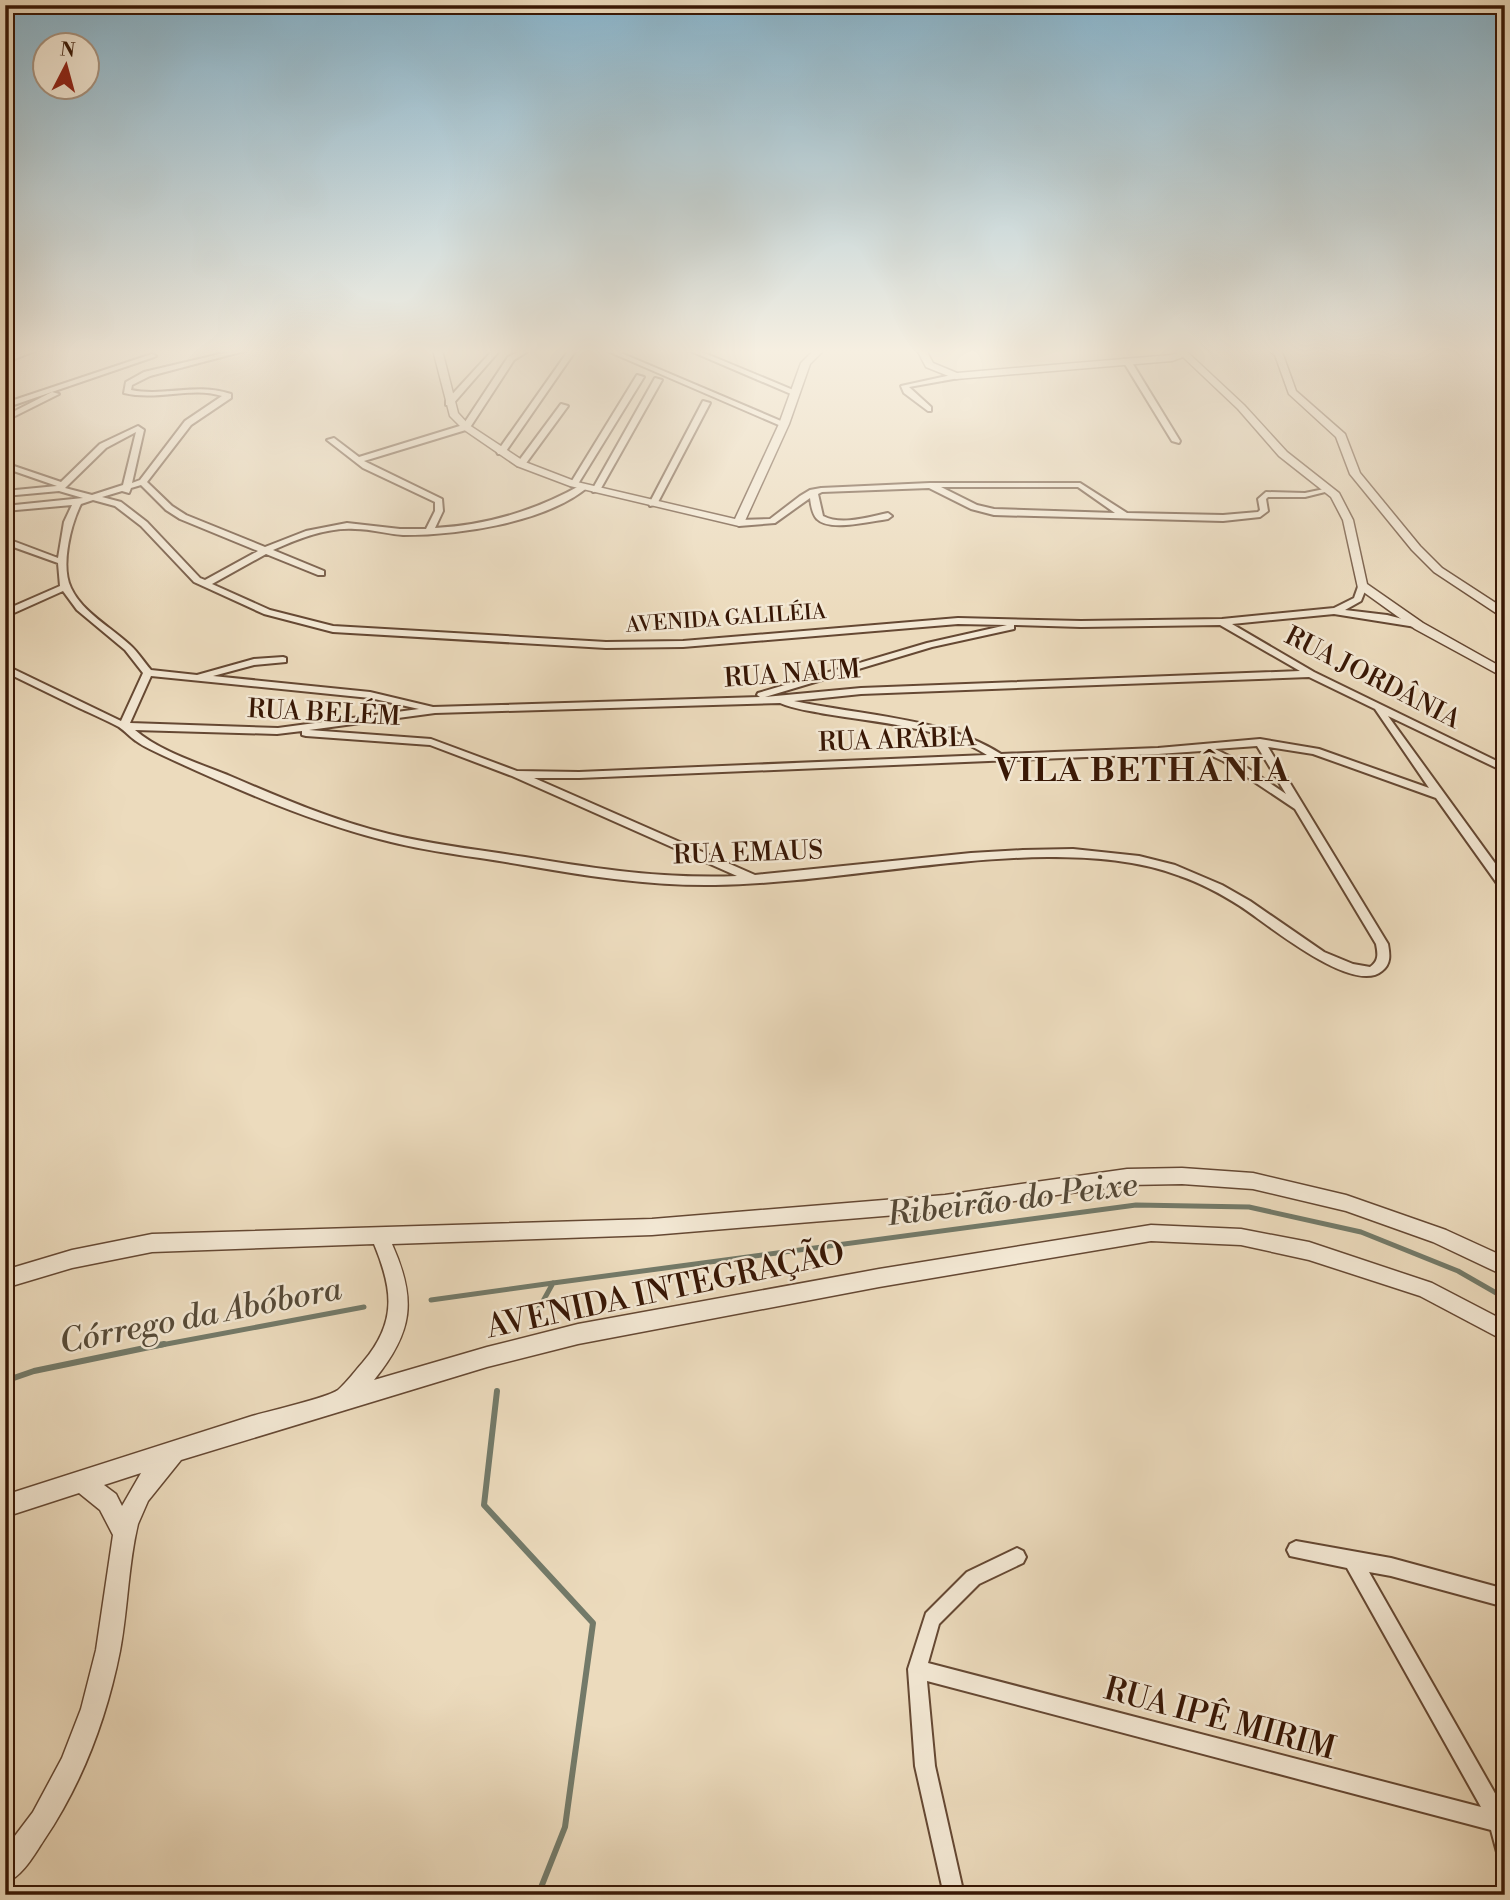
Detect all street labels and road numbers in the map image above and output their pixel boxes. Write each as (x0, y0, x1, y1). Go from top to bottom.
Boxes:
street label: AVENIDA GALILÉIA (624, 597, 828, 639)
street label: RUA JORDÂNIA (1279, 618, 1468, 736)
street label: RUA NAUM (723, 653, 861, 695)
street label: RUA BELÉM (247, 691, 401, 733)
street label: RUA ARÁBIA (817, 719, 978, 759)
street label: RUA EMAUS (672, 834, 824, 872)
street label: AVENIDA INTEGRAÇÃO (481, 1230, 848, 1348)
street label: RUA IPÊ MIRIM (1100, 1667, 1340, 1769)

